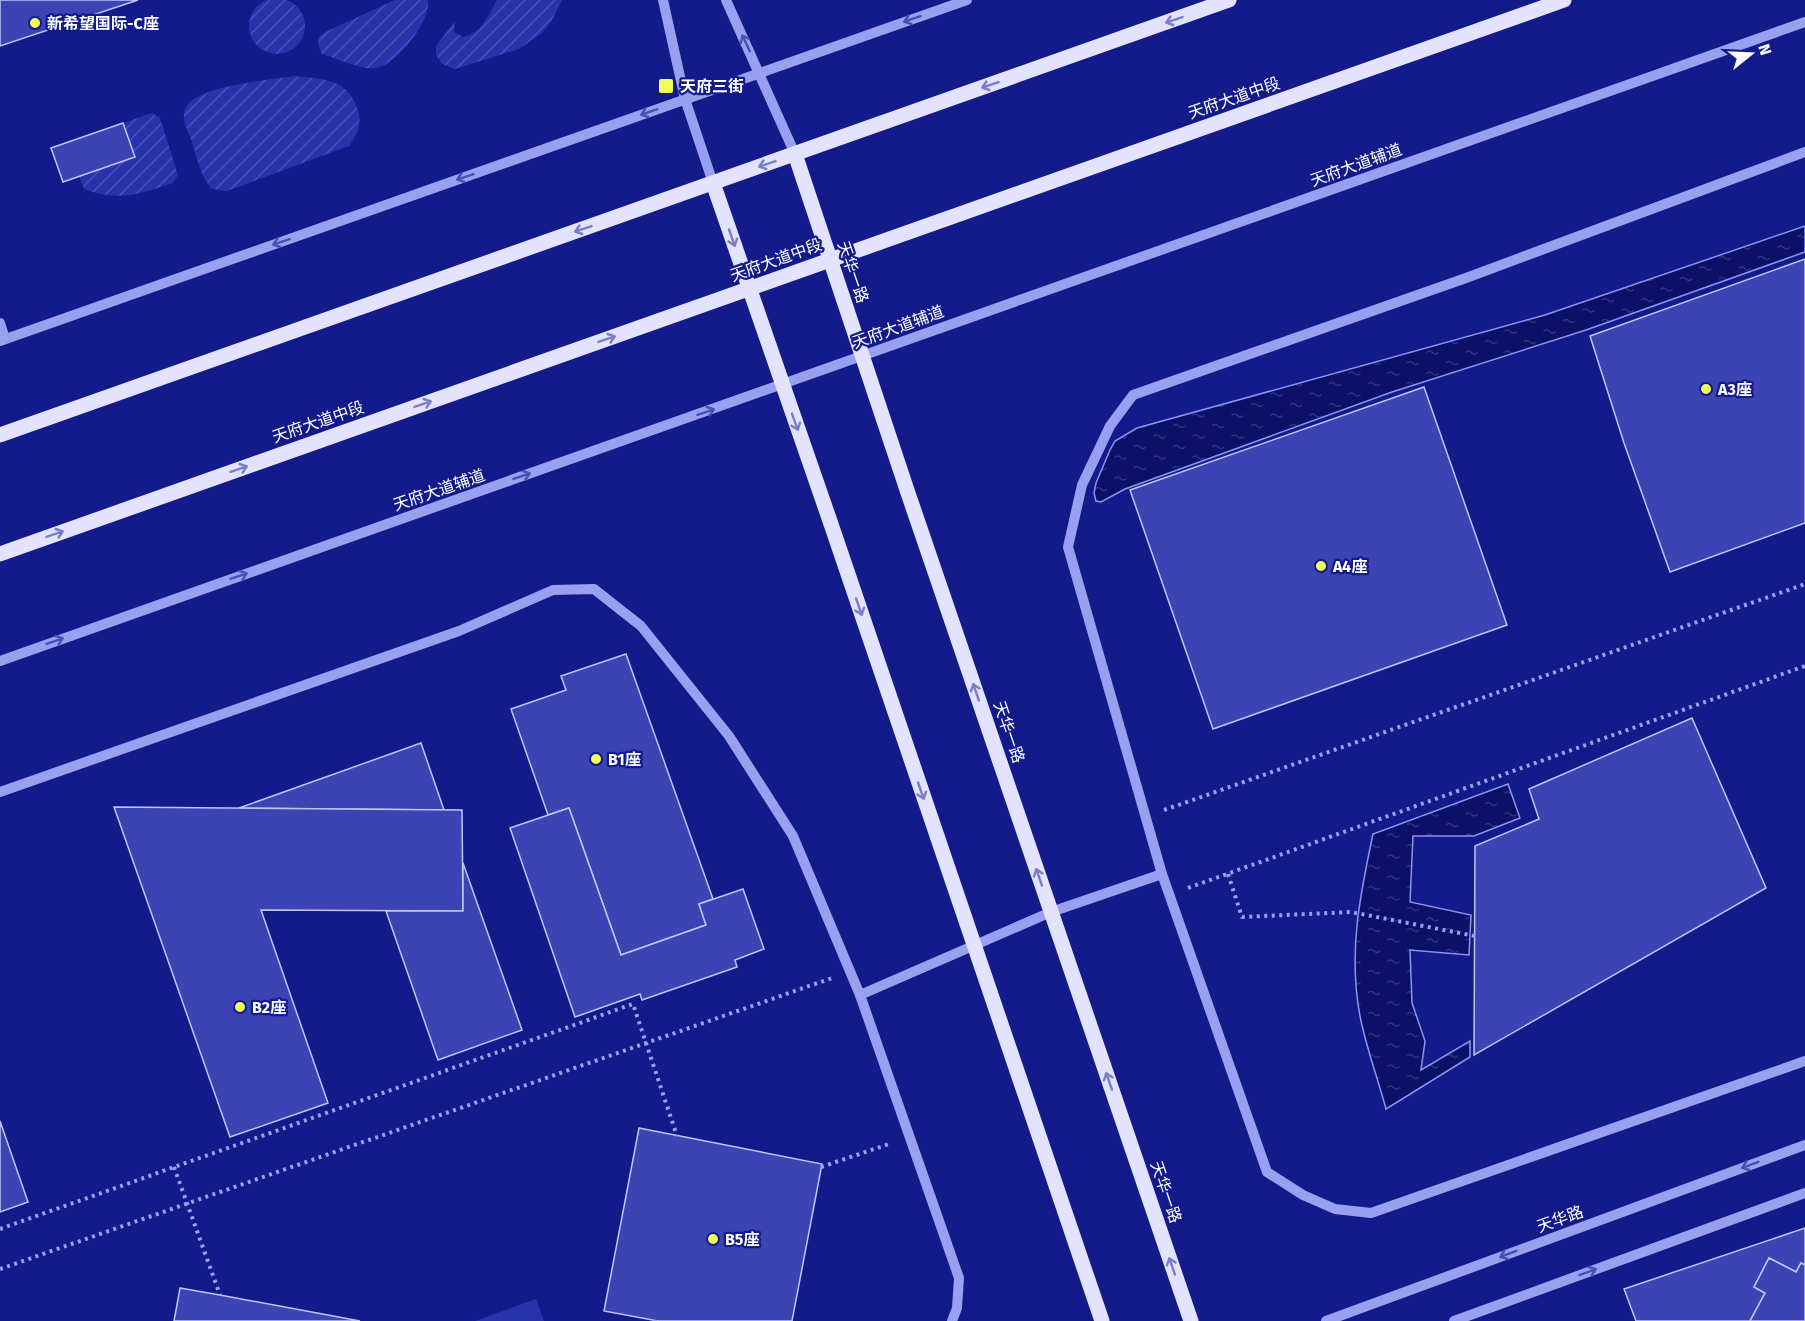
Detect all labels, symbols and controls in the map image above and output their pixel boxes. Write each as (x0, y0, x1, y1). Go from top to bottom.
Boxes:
place label: 新希望国际-C座 (47, 14, 159, 33)
one-way arrow (903, 15, 922, 26)
one-way arrow (1165, 15, 1184, 26)
marker: 新希望国际-C座 (28, 16, 42, 30)
north arrow (1721, 24, 1781, 84)
one-way arrow (740, 34, 752, 52)
text: N (1754, 42, 1775, 57)
street label: 天府大道中段 (1186, 73, 1282, 123)
marker: 天府三街 (657, 77, 675, 95)
place label: 天府三街 (680, 77, 744, 96)
one-way arrow (982, 80, 1000, 91)
one-way arrow (640, 107, 659, 118)
street label: 天府大道辅道 (1308, 140, 1404, 190)
one-way arrow (758, 159, 777, 170)
one-way arrow (456, 172, 475, 183)
one-way arrow (574, 224, 593, 235)
one-way arrow (727, 228, 738, 247)
street label: 天府大道中段 (728, 235, 824, 285)
one-way arrow (272, 237, 291, 248)
street label: 天华一路 (834, 239, 872, 305)
street label: 天府大道辅道 (850, 302, 946, 352)
one-way arrow (597, 333, 616, 344)
place label: A3座 (1717, 380, 1752, 399)
marker: A3座 (1699, 382, 1713, 396)
street label: 天府大道中段 (270, 397, 366, 447)
one-way arrow (413, 398, 432, 409)
one-way arrow (696, 405, 715, 416)
one-way arrow (791, 413, 802, 431)
one-way arrow (229, 463, 248, 474)
street label: 天府大道辅道 (391, 465, 487, 515)
one-way arrow (512, 470, 531, 481)
one-way arrow (45, 528, 64, 539)
place label: A4座 (1332, 557, 1367, 576)
marker: A4座 (1314, 559, 1328, 573)
one-way arrow (229, 570, 248, 581)
one-way arrow (854, 597, 865, 616)
one-way arrow (45, 635, 64, 646)
one-way arrow (970, 683, 981, 702)
street label: 天华一路 (990, 699, 1028, 765)
place label: B1座 (608, 750, 641, 769)
marker: B1座 (589, 752, 603, 766)
one-way arrow (917, 781, 928, 800)
one-way arrow (1033, 868, 1044, 887)
place label: B2座 (252, 998, 286, 1017)
marker: B2座 (233, 1000, 247, 1014)
one-way arrow (1103, 1072, 1114, 1091)
street label: 天华一路 (1147, 1159, 1185, 1225)
one-way arrow (1741, 1161, 1760, 1172)
street label: 天华路 (1534, 1202, 1586, 1236)
place label: B5座 (725, 1230, 759, 1249)
marker: B5座 (706, 1232, 720, 1246)
one-way arrow (1499, 1250, 1518, 1261)
one-way arrow (1166, 1257, 1177, 1276)
one-way arrow (1578, 1266, 1597, 1277)

